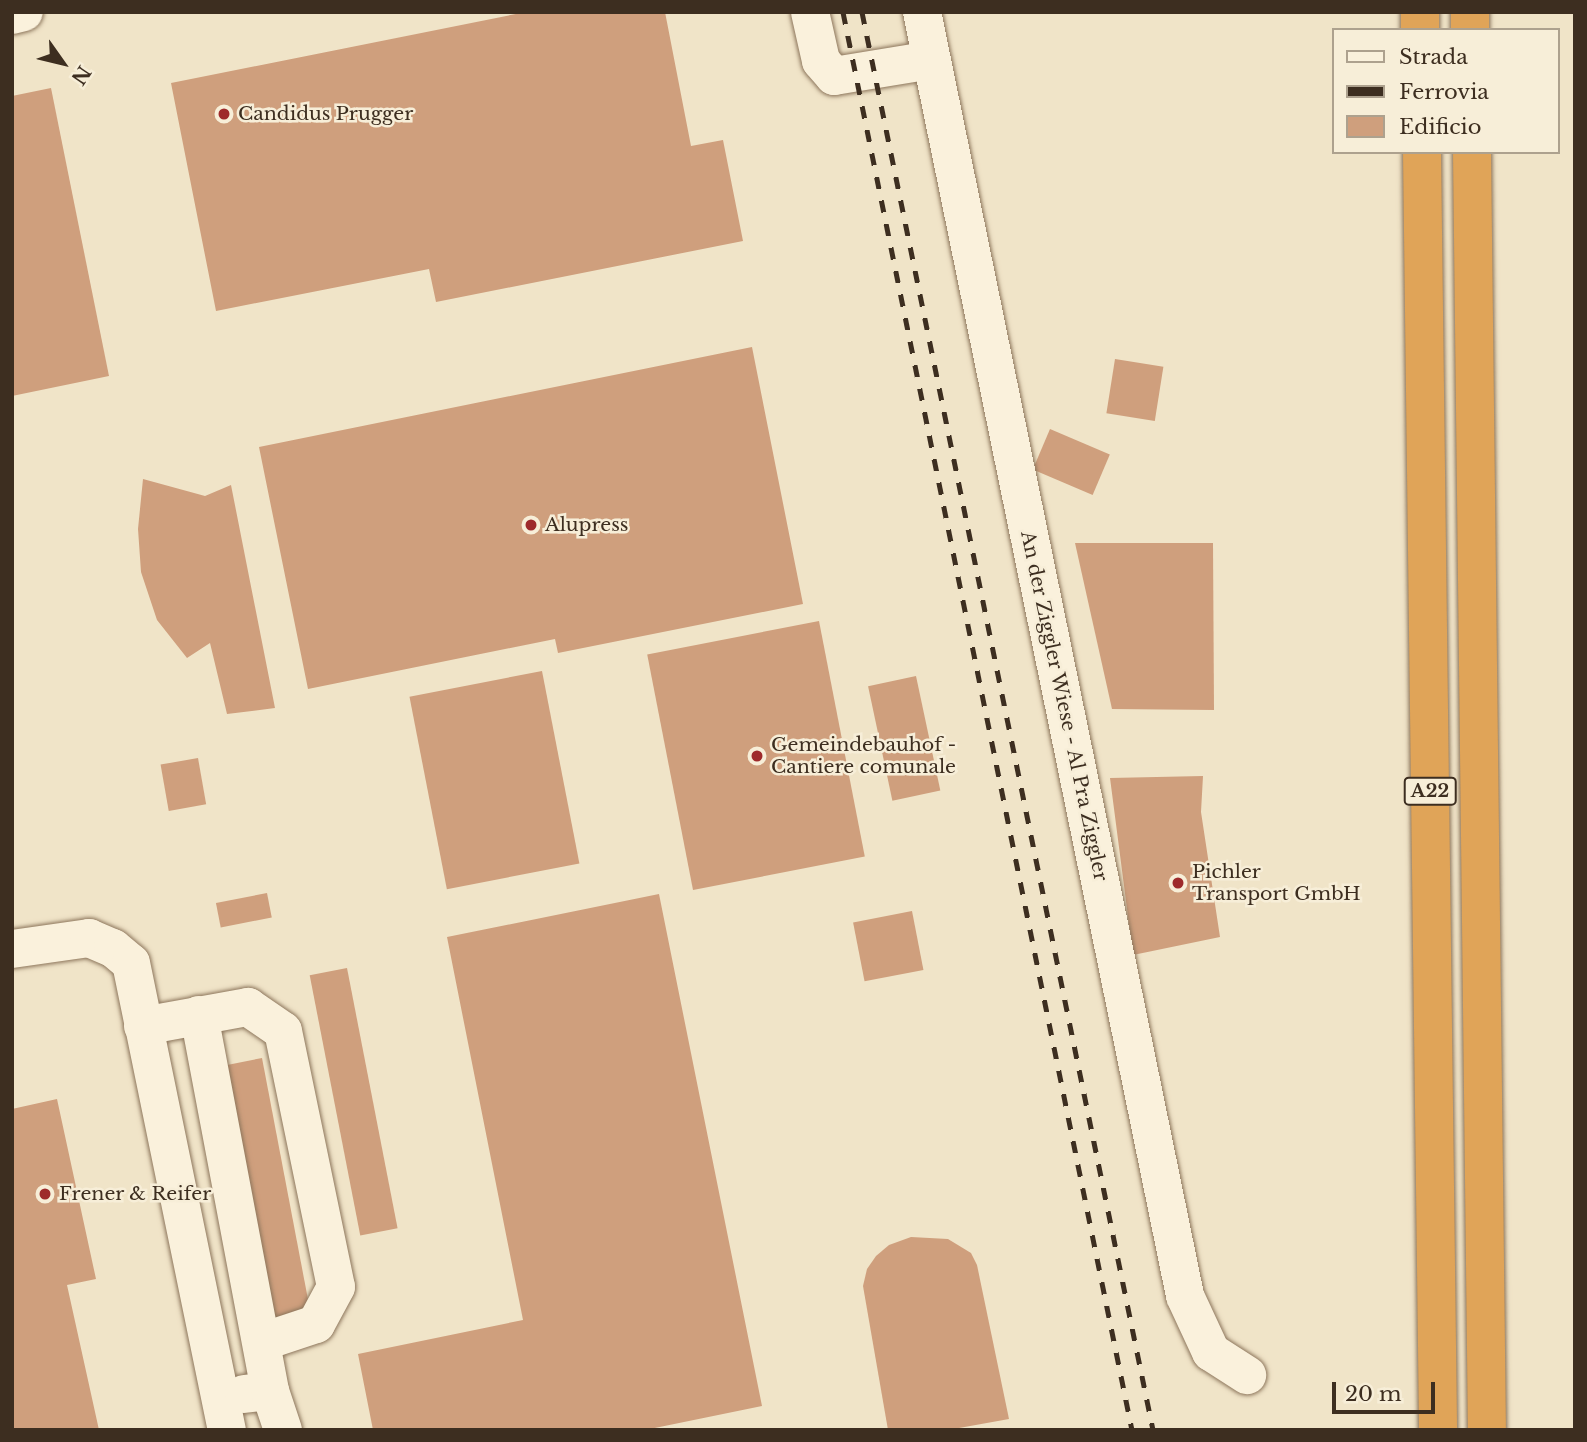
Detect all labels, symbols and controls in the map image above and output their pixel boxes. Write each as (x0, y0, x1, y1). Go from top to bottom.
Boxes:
north arrow (28, 28, 98, 98)
legend (1332, 28, 1559, 154)
text: Strada (1399, 44, 1468, 70)
text: N (66, 61, 95, 89)
text: Ferrovia (1399, 79, 1489, 105)
place label: Candidus Prugger (238, 103, 413, 125)
marker: Candidus Prugger (216, 106, 232, 122)
text: Edificio (1399, 114, 1481, 140)
place label: Alupress (545, 514, 628, 536)
marker: Alupress (523, 517, 539, 533)
street label: An der Ziggler Wiese - Al Pra Ziggler (1015, 528, 1113, 884)
place label: Gemeindebauhof - Cantiere comunale (771, 734, 956, 778)
marker: Gemeindebauhof - Cantiere comunale (749, 748, 765, 764)
road number: A22 (1402, 776, 1458, 806)
place label: Pichler Transport GmbH (1192, 861, 1361, 905)
marker: Pichler Transport GmbH (1170, 875, 1186, 891)
place label: Frener & Reifer (59, 1183, 212, 1205)
marker: Frener & Reifer (37, 1186, 53, 1202)
scale bar (1335, 1368, 1438, 1412)
text: 20 m (1345, 1381, 1402, 1407)

